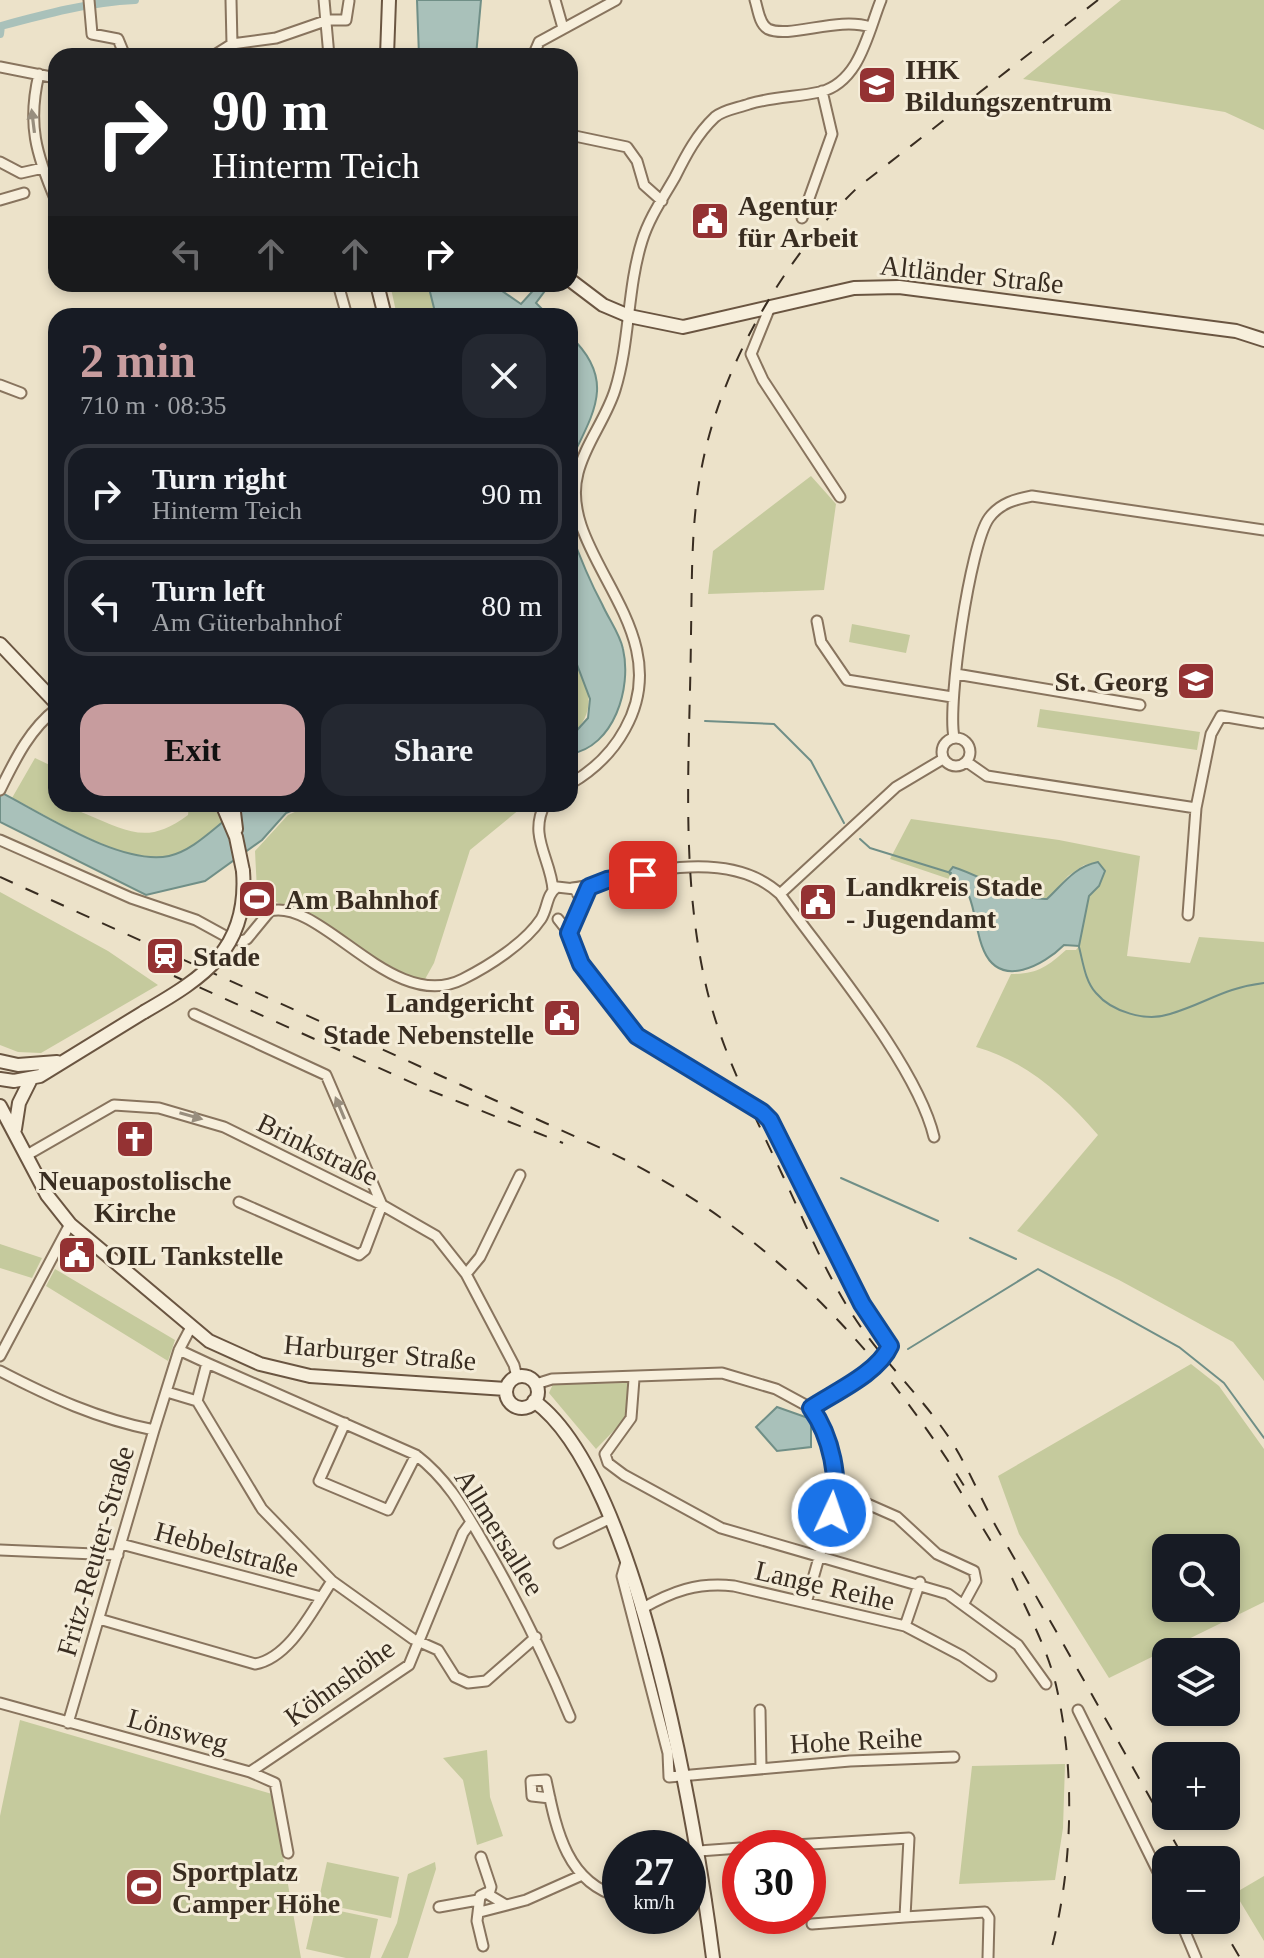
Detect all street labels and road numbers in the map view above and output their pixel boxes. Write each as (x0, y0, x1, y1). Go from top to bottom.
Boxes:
street label: Altländer Straße (879, 249, 1065, 300)
street label: Brinkstraße (252, 1107, 383, 1192)
street label: Harburger Straße (282, 1329, 477, 1376)
street label: Fritz-Reuter-Straße (51, 1443, 140, 1660)
street label: Allmersallee (449, 1463, 551, 1601)
street label: Hebbelstraße (152, 1515, 302, 1584)
street label: Lange Reihe (752, 1554, 898, 1617)
street label: Köhnshöhe (279, 1632, 400, 1732)
street label: Lönsweg (124, 1702, 231, 1759)
street label: Hohe Reihe (789, 1722, 923, 1759)

